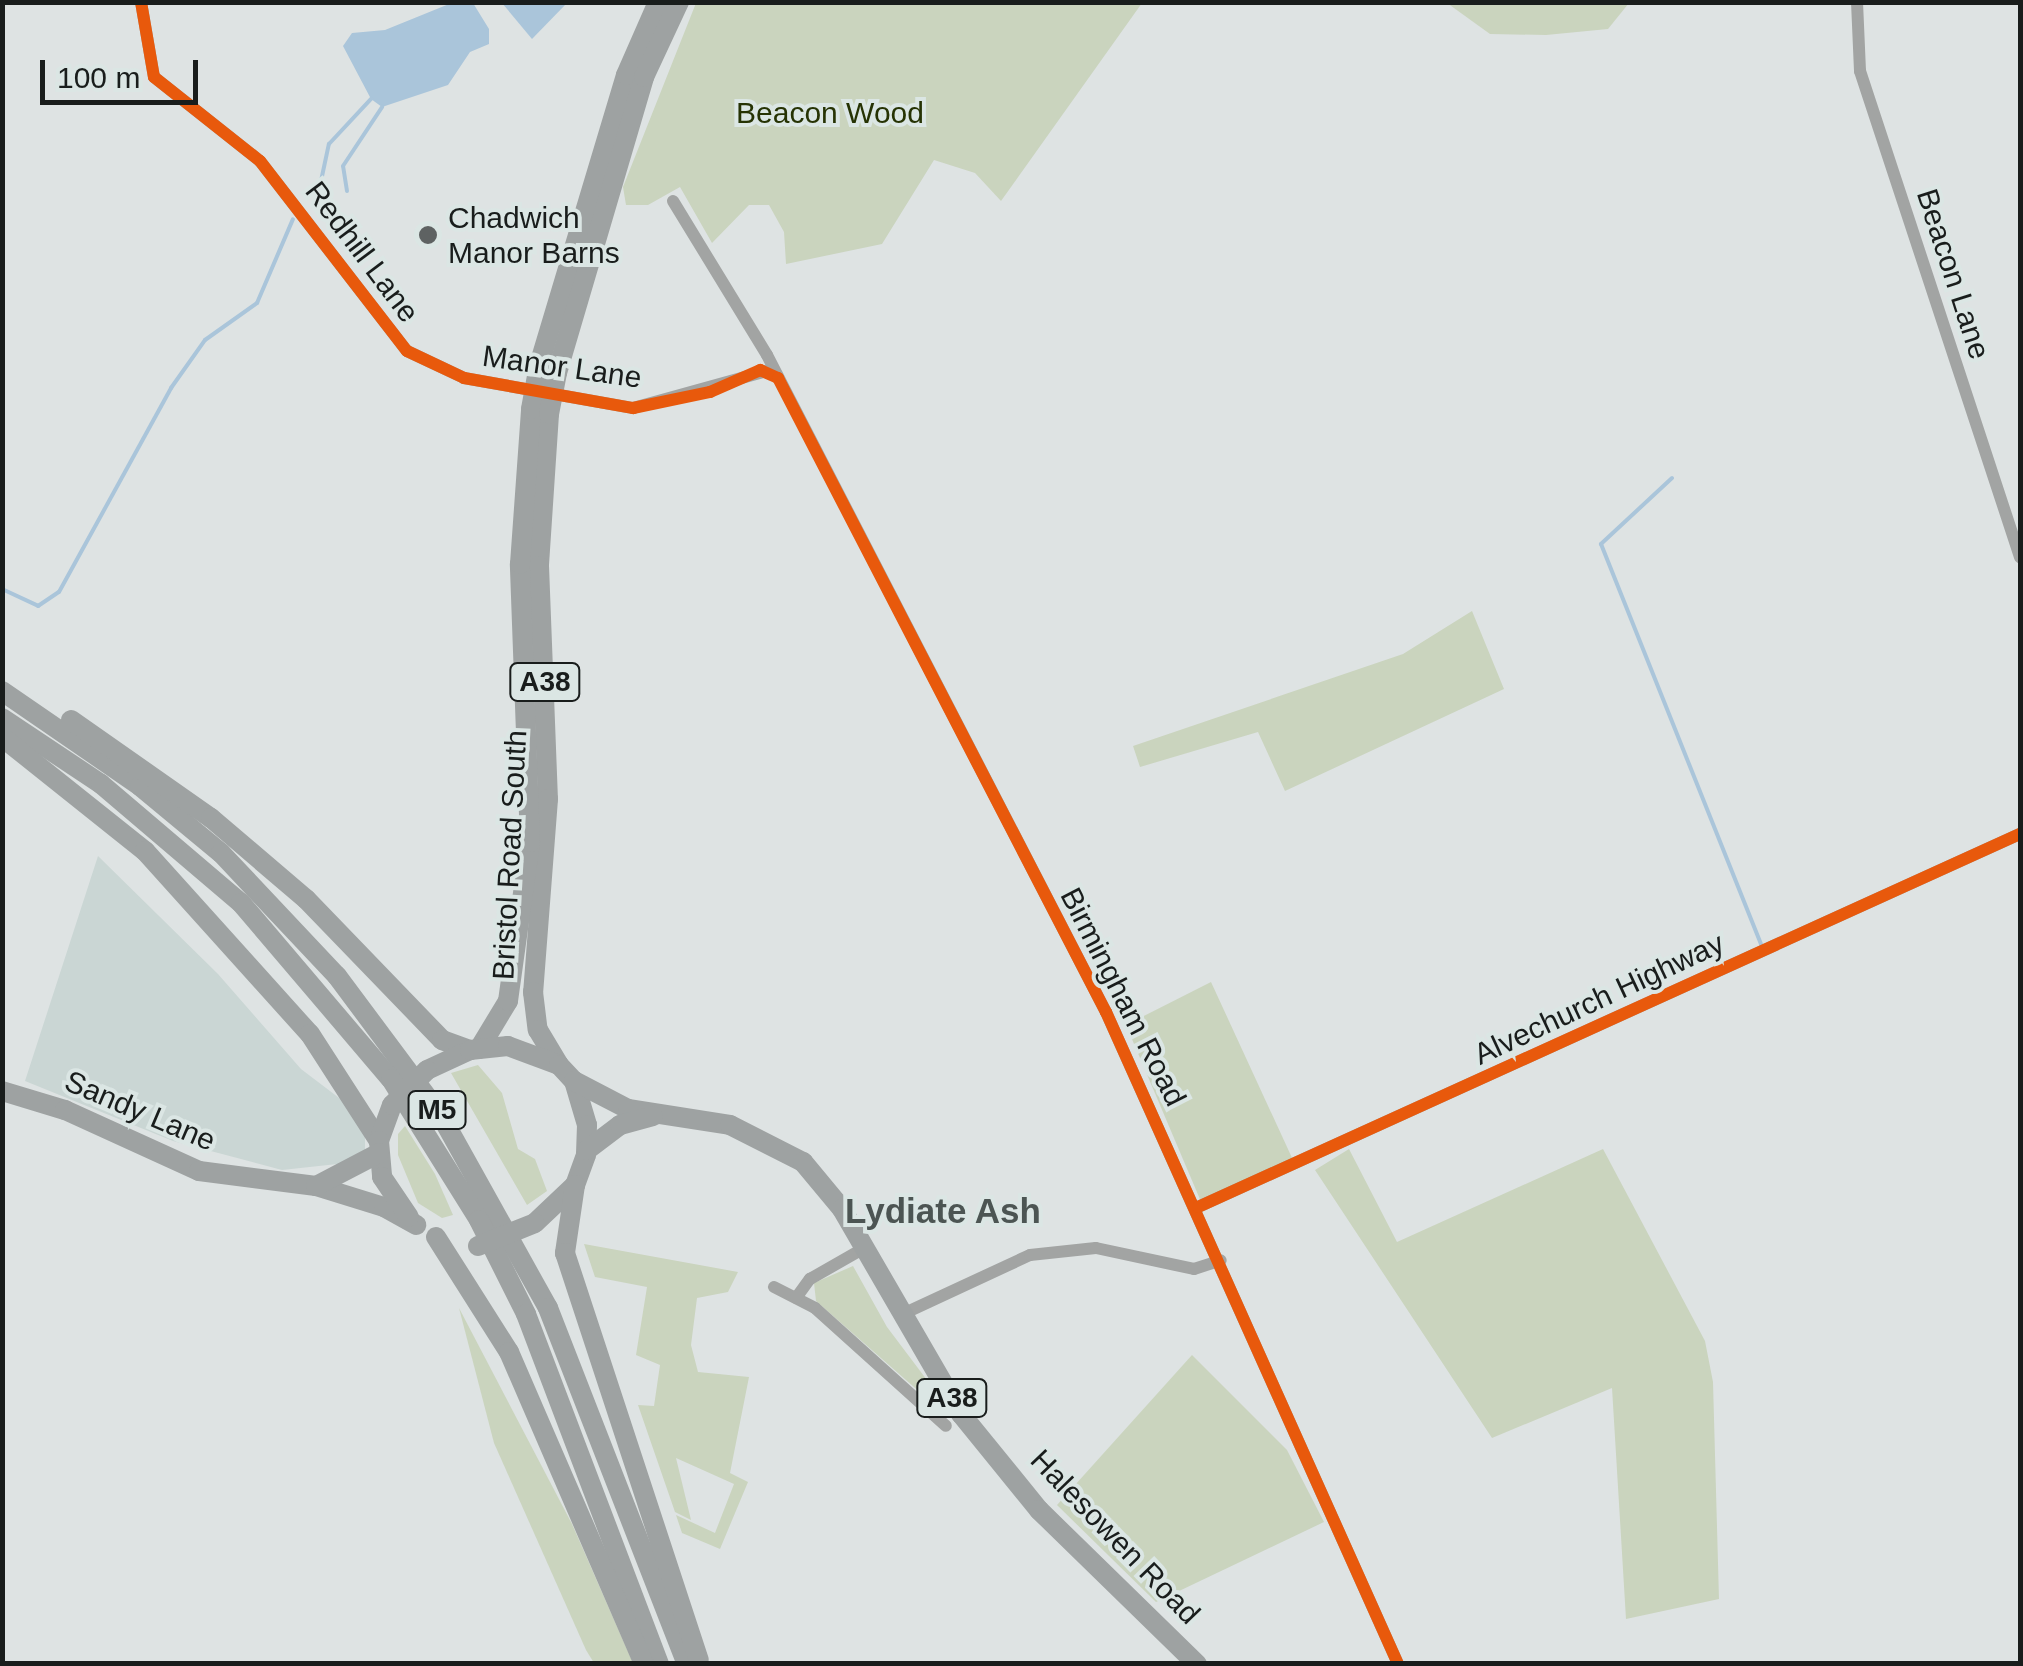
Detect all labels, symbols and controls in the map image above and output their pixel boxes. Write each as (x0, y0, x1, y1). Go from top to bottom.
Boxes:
scale bar (45, 40, 202, 102)
text: 100 m (57, 61, 140, 94)
park label: Beacon Wood (736, 95, 924, 131)
street label: Redhill Lane (297, 175, 427, 329)
street label: Beacon Lane (1909, 184, 1997, 364)
place label: Chadwich Manor Barns (448, 200, 620, 270)
marker: Chadwich Manor Barns (417, 224, 439, 246)
street label: Manor Lane (480, 338, 644, 396)
road number: A38 (508, 659, 582, 705)
street label: Bristol Road South (485, 729, 535, 981)
street label: Birmingham Road (1052, 882, 1194, 1112)
street label: Alvechurch Highway (1468, 925, 1730, 1073)
street label: Sandy Lane (59, 1063, 221, 1159)
road number: M5 (407, 1087, 467, 1133)
district label: Lydiate Ash (844, 1190, 1042, 1232)
road number: A38 (914, 1375, 990, 1421)
street label: Halesowen Road (1023, 1442, 1207, 1632)

